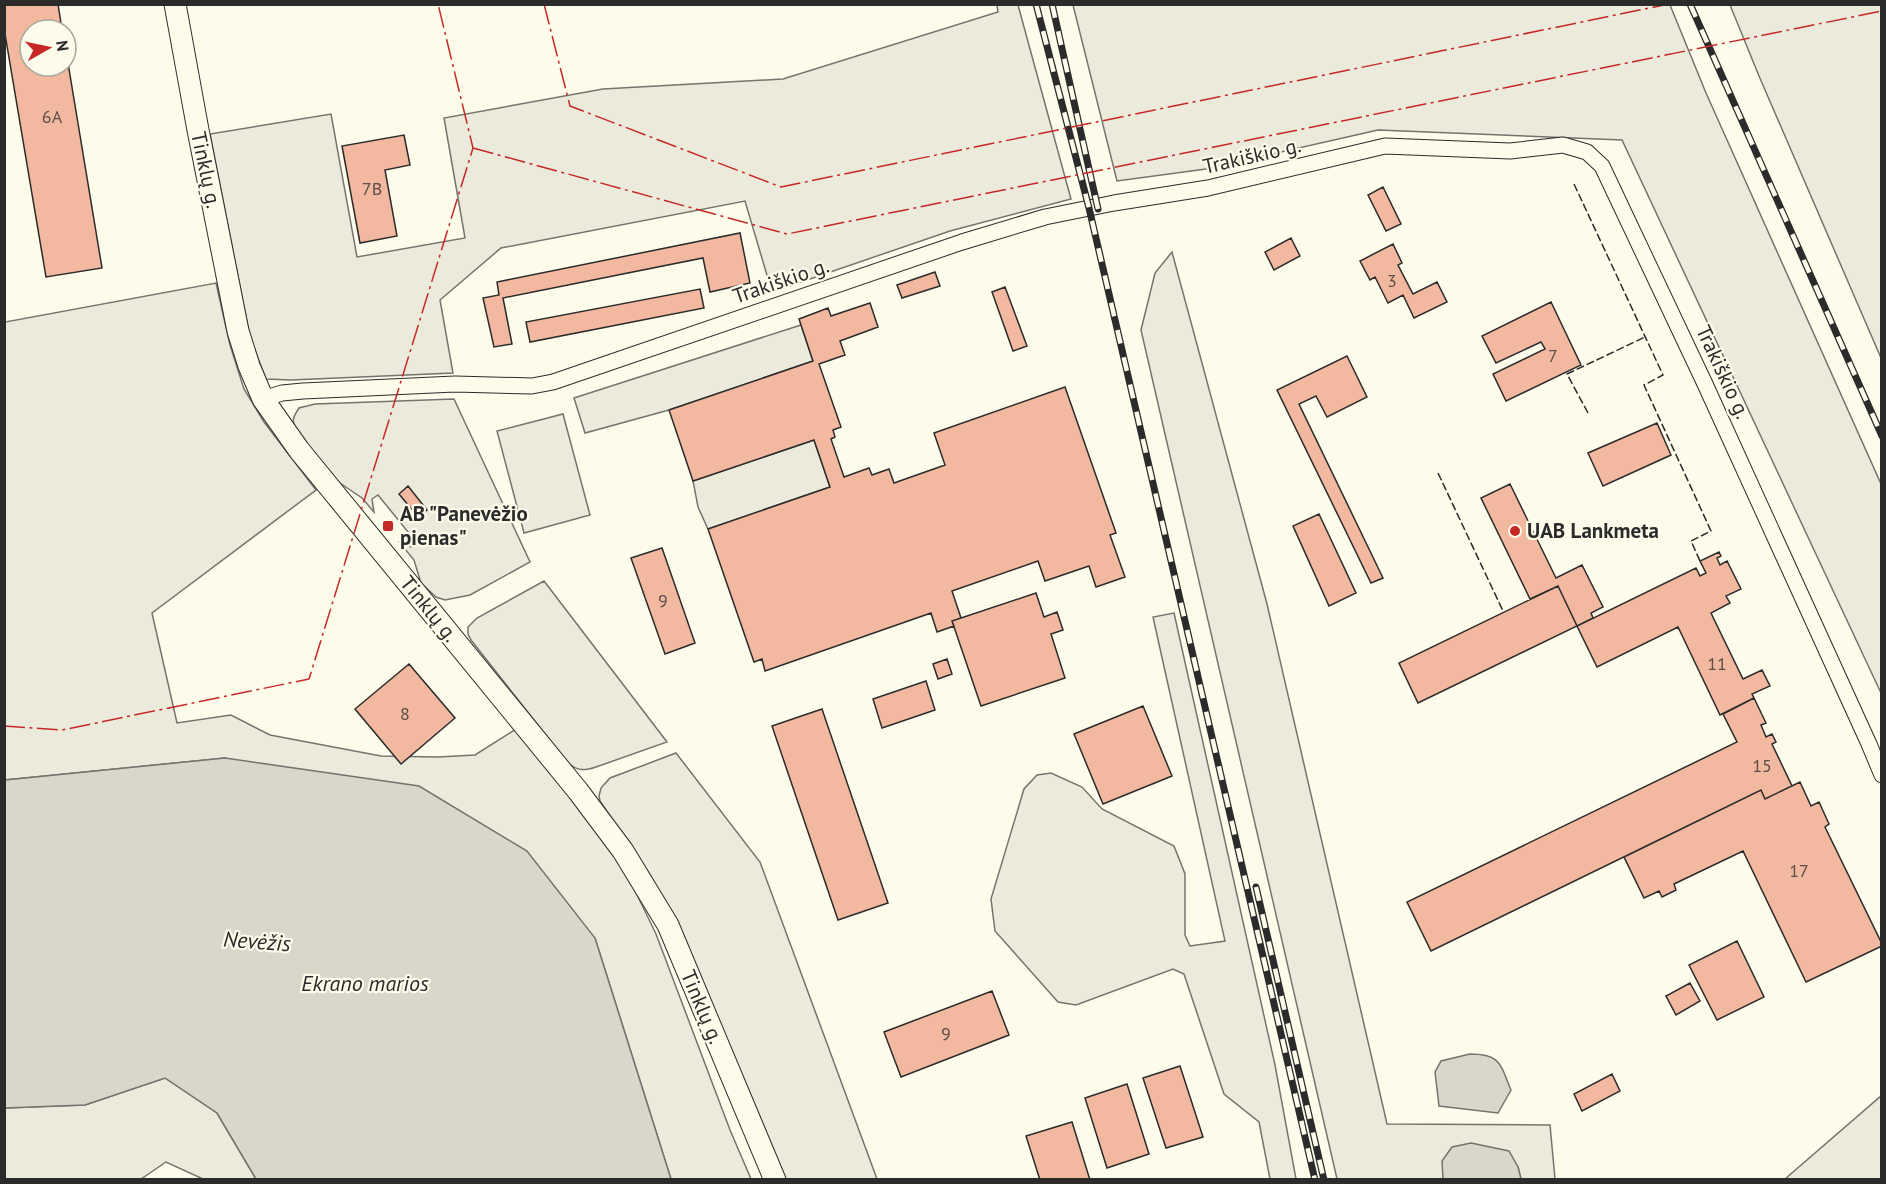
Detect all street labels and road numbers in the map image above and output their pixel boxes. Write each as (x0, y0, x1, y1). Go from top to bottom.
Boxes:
street label: Tinklų g. (185, 129, 228, 211)
street label: Trakiškio g. (1200, 131, 1304, 180)
street label: Trakiškio g. (729, 252, 832, 310)
street label: Trakiškio g. (1690, 321, 1757, 423)
street label: Tinklų g. (394, 570, 464, 647)
street label: Tinklų g. (675, 966, 730, 1048)

